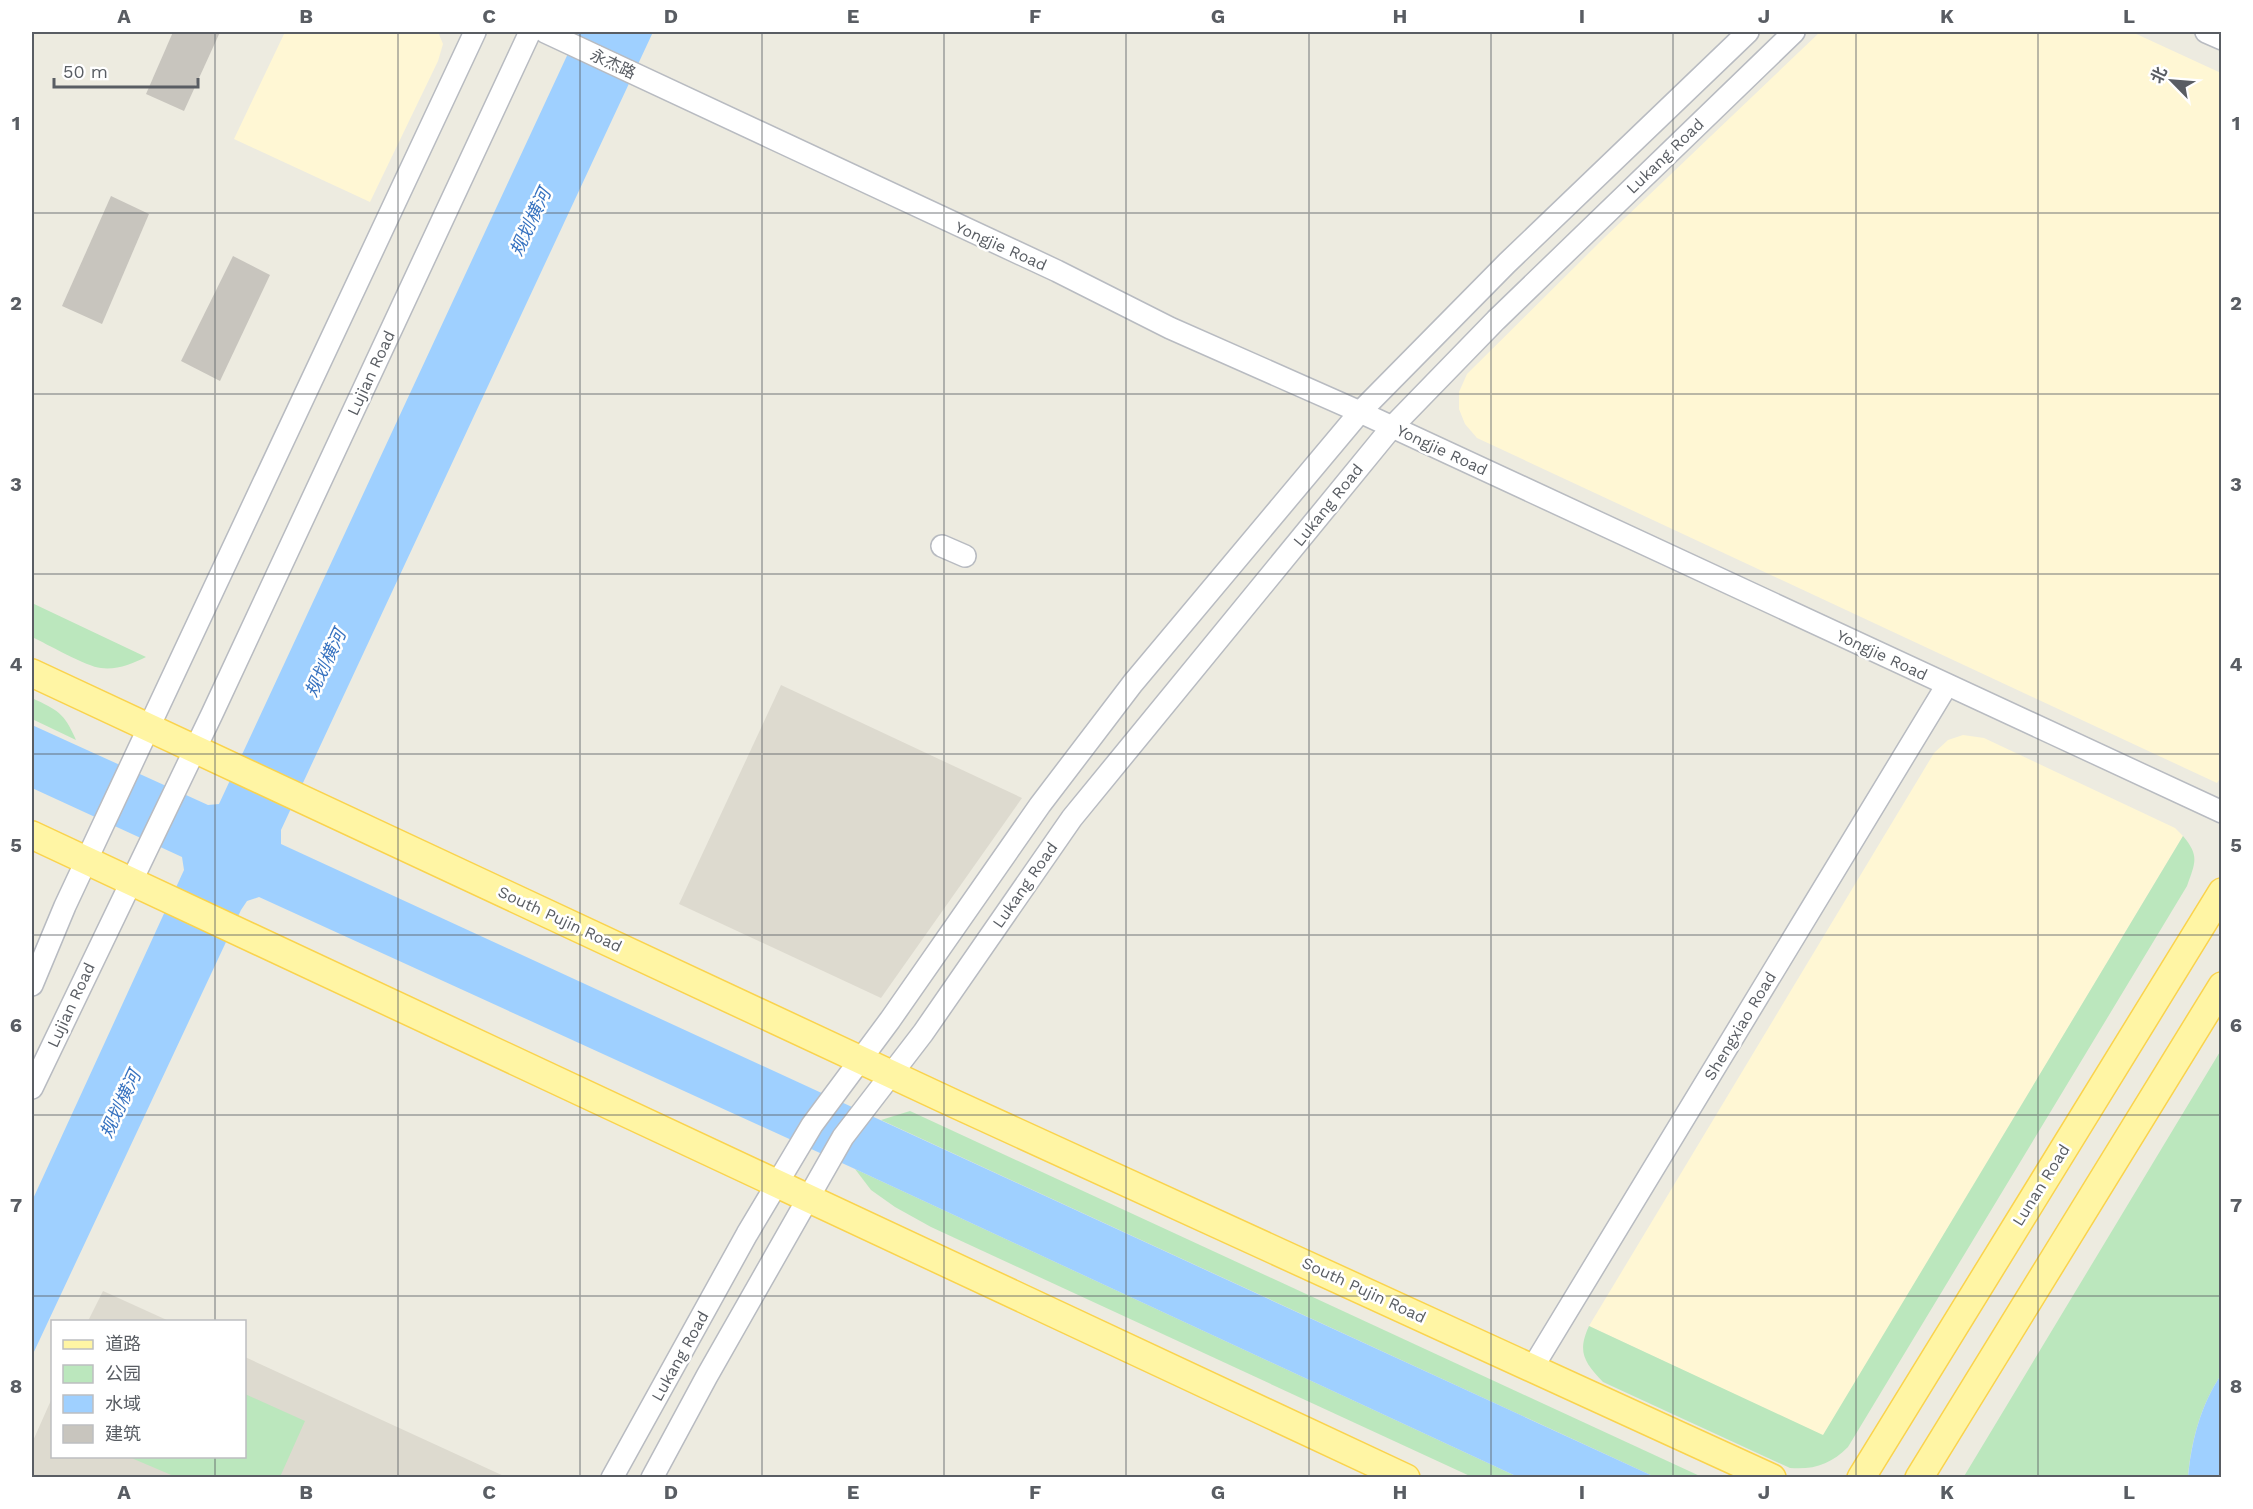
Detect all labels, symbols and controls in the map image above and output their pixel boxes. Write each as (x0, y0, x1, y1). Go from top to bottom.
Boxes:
text: A (117, 4, 131, 28)
text: B (299, 4, 313, 28)
text: C (482, 4, 496, 28)
text: D (664, 4, 678, 28)
text: E (847, 4, 859, 28)
text: F (1029, 4, 1041, 28)
text: G (1211, 4, 1225, 28)
text: H (1393, 4, 1407, 28)
text: I (1579, 4, 1585, 28)
text: J (1758, 4, 1770, 28)
text: K (1940, 4, 1954, 28)
text: L (2123, 4, 2135, 28)
street label: 永杰路 (587, 45, 639, 83)
scale bar (54, 51, 198, 89)
north arrow (2142, 51, 2202, 111)
text: 50 m (63, 61, 108, 82)
text: 北 (2147, 64, 2171, 86)
text: 1 (12, 111, 20, 135)
text: 1 (2232, 111, 2240, 135)
street label: Lukang Road (1622, 114, 1708, 198)
water label: 规划横河 (505, 182, 556, 259)
street label: Yongjie Road (952, 217, 1050, 275)
text: 2 (10, 291, 22, 315)
text: 2 (2230, 291, 2242, 315)
street label: Lujian Road (343, 328, 399, 418)
street label: Yongjie Road (1393, 421, 1491, 479)
street label: Lukang Road (1289, 460, 1367, 550)
text: 3 (10, 472, 22, 496)
text: 3 (2230, 472, 2242, 496)
water label: 规划横河 (300, 623, 351, 700)
street label: Yongjie Road (1833, 626, 1931, 684)
text: 4 (10, 652, 23, 676)
text: 4 (2230, 652, 2243, 676)
text: 5 (10, 833, 22, 857)
text: 5 (2230, 833, 2242, 857)
street label: Lukang Road (988, 839, 1062, 931)
street label: South Pujin Road (495, 882, 625, 956)
street label: Lujian Road (43, 960, 99, 1050)
street label: Shengxiao Road (1700, 968, 1780, 1084)
text: 6 (10, 1013, 22, 1037)
text: 6 (2230, 1013, 2242, 1037)
water label: 规划横河 (95, 1064, 146, 1141)
street label: Lunan Road (2008, 1141, 2074, 1229)
text: 7 (10, 1193, 22, 1217)
text: 7 (2230, 1193, 2242, 1217)
street label: South Pujin Road (1299, 1253, 1429, 1327)
street label: Lukang Road (647, 1308, 713, 1404)
legend (51, 1320, 246, 1458)
text: 道路 (105, 1333, 141, 1354)
text: 公园 (105, 1363, 141, 1384)
text: 8 (10, 1374, 22, 1398)
text: 8 (2230, 1374, 2242, 1398)
text: 水域 (105, 1393, 141, 1414)
text: 建筑 (105, 1423, 141, 1444)
text: A (117, 1480, 131, 1504)
text: B (299, 1480, 313, 1504)
text: C (482, 1480, 496, 1504)
text: D (664, 1480, 678, 1504)
text: E (847, 1480, 859, 1504)
text: F (1029, 1480, 1041, 1504)
text: G (1211, 1480, 1225, 1504)
text: H (1393, 1480, 1407, 1504)
text: I (1579, 1480, 1585, 1504)
text: J (1758, 1480, 1770, 1504)
text: K (1940, 1480, 1954, 1504)
text: L (2123, 1480, 2135, 1504)

